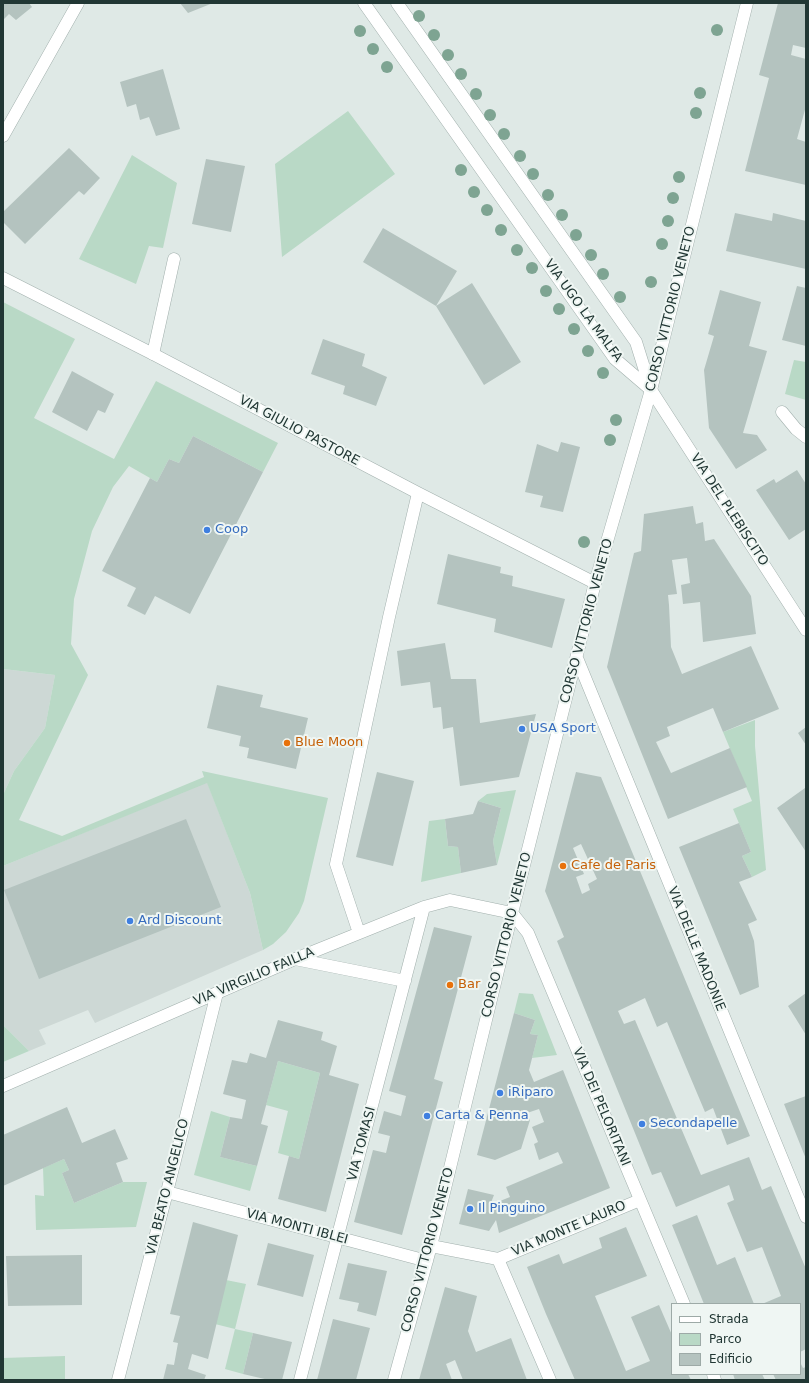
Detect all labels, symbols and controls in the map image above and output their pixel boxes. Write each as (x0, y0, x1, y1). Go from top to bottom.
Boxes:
street label: CORSO VITTORIO VENETO (643, 225, 699, 393)
street label: VIA UGO LA MALFA (541, 257, 625, 365)
street label: VIA GIULIO PASTORE (236, 393, 362, 469)
street label: VIA DEL PLEBISCITO (687, 451, 771, 569)
place label: Coop (215, 522, 248, 538)
marker: Coop (202, 525, 212, 535)
street label: CORSO VITTORIO VENETO (557, 537, 617, 705)
place label: USA Sport (530, 721, 596, 737)
marker: USA Sport (517, 724, 527, 734)
place label: Blue Moon (295, 735, 363, 751)
marker: Blue Moon (282, 738, 292, 748)
street label: CORSO VITTORIO VENETO (479, 851, 535, 1019)
place label: Cafe de Paris (571, 858, 656, 874)
marker: Cafe de Paris (558, 861, 568, 871)
street label: VIA DELLE MADONIE (664, 884, 728, 1014)
place label: Ard Discount (138, 913, 221, 929)
marker: Ard Discount (125, 916, 135, 926)
street label: VIA VIRGILIO FAILLA (191, 945, 317, 1009)
place label: Bar (458, 977, 480, 993)
marker: Bar (445, 980, 455, 990)
street label: VIA DEI PELORITANI (569, 1045, 633, 1169)
place label: iRiparo (508, 1085, 553, 1101)
marker: iRiparo (495, 1088, 505, 1098)
street label: VIA TOMASI (345, 1105, 379, 1183)
place label: Carta & Penna (435, 1108, 529, 1124)
marker: Carta & Penna (422, 1111, 432, 1121)
place label: Secondapelle (650, 1116, 737, 1132)
street label: VIA BEATO ANGELICO (143, 1117, 193, 1257)
marker: Secondapelle (637, 1119, 647, 1129)
street label: CORSO VITTORIO VENETO (398, 1166, 458, 1334)
street label: VIA MONTE LAURO (510, 1198, 628, 1260)
place label: Il Pinguino (478, 1201, 545, 1217)
marker: Il Pinguino (465, 1204, 475, 1214)
street label: VIA MONTI IBLEI (244, 1206, 350, 1248)
legend (671, 1303, 801, 1375)
text: Strada (709, 1312, 749, 1326)
text: Parco (709, 1332, 742, 1346)
text: Edificio (709, 1352, 752, 1366)

